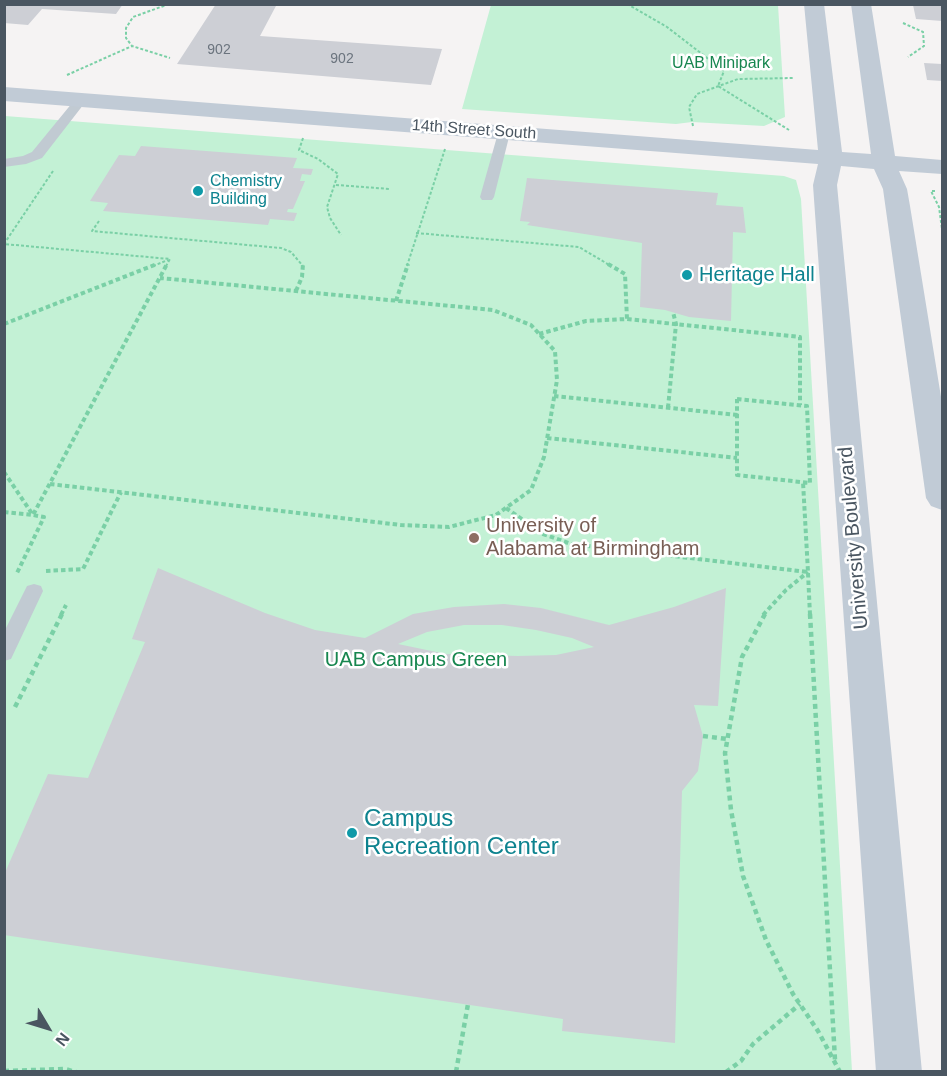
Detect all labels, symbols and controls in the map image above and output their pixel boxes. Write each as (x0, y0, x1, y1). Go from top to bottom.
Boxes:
house number: 902 (207, 42, 231, 58)
house number: 902 (330, 51, 354, 67)
park label: UAB Minipark (672, 54, 770, 74)
street label: 14th Street South (411, 116, 537, 144)
place label: Chemistry Building (210, 172, 282, 210)
marker: Chemistry Building (191, 184, 205, 198)
place label: Heritage Hall (699, 263, 815, 287)
marker: Heritage Hall (680, 268, 694, 282)
street label: University Boulevard (834, 446, 874, 630)
place label: University of Alabama at Birmingham (486, 514, 699, 561)
marker: University of Alabama at Birmingham (467, 531, 481, 545)
park label: UAB Campus Green (325, 648, 507, 672)
place label: Campus Recreation Center (364, 805, 559, 861)
marker: Campus Recreation Center (345, 826, 359, 840)
north arrow (18, 998, 78, 1058)
text: N (52, 1030, 73, 1049)

